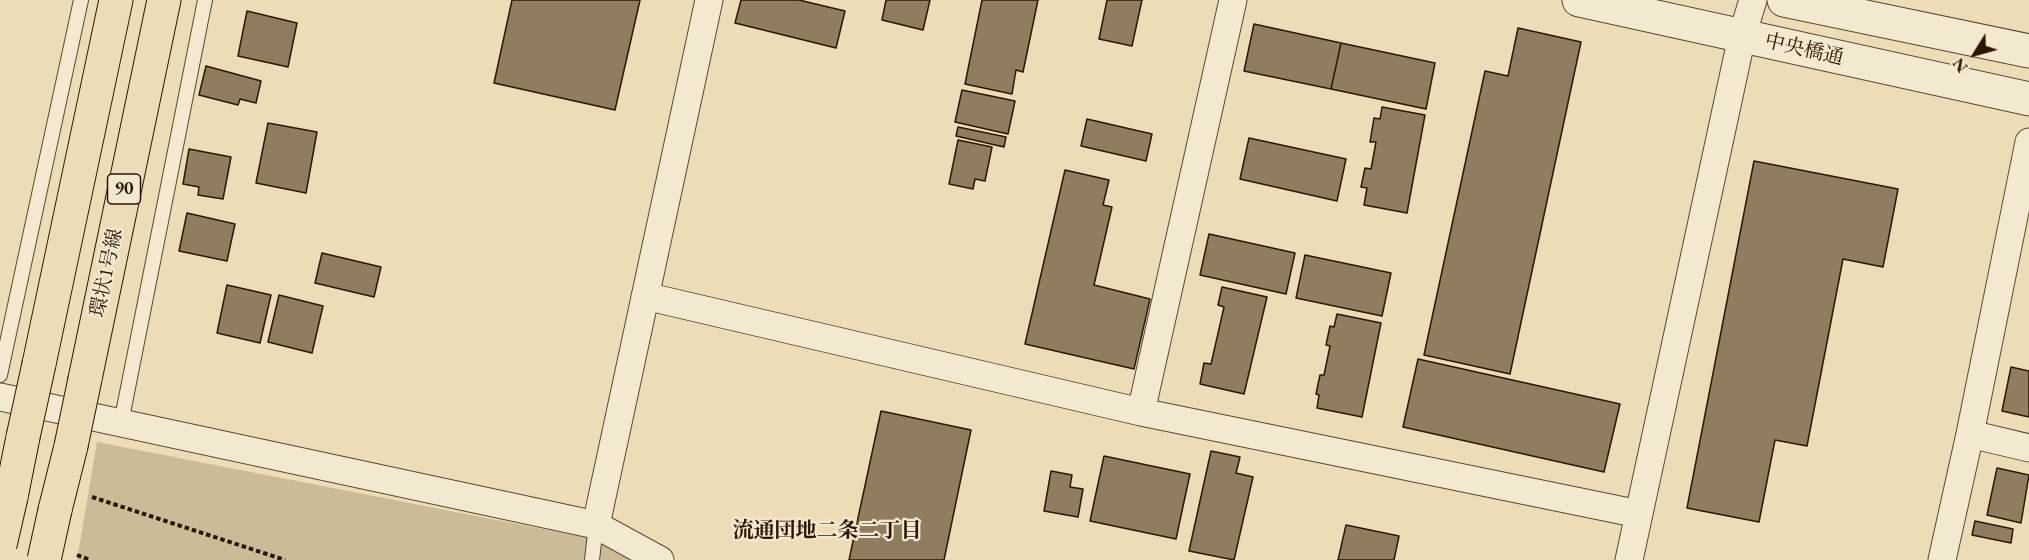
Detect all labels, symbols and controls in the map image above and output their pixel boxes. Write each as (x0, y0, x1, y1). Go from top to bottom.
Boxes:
north arrow (1945, 24, 2005, 84)
street label: 中央橋通 (1762, 29, 1846, 71)
text: N (1948, 54, 1973, 77)
road number: 90 (108, 174, 140, 204)
street label: 環状1号線 (86, 227, 128, 319)
district label: 流通団地二条二丁目 (733, 518, 921, 544)

